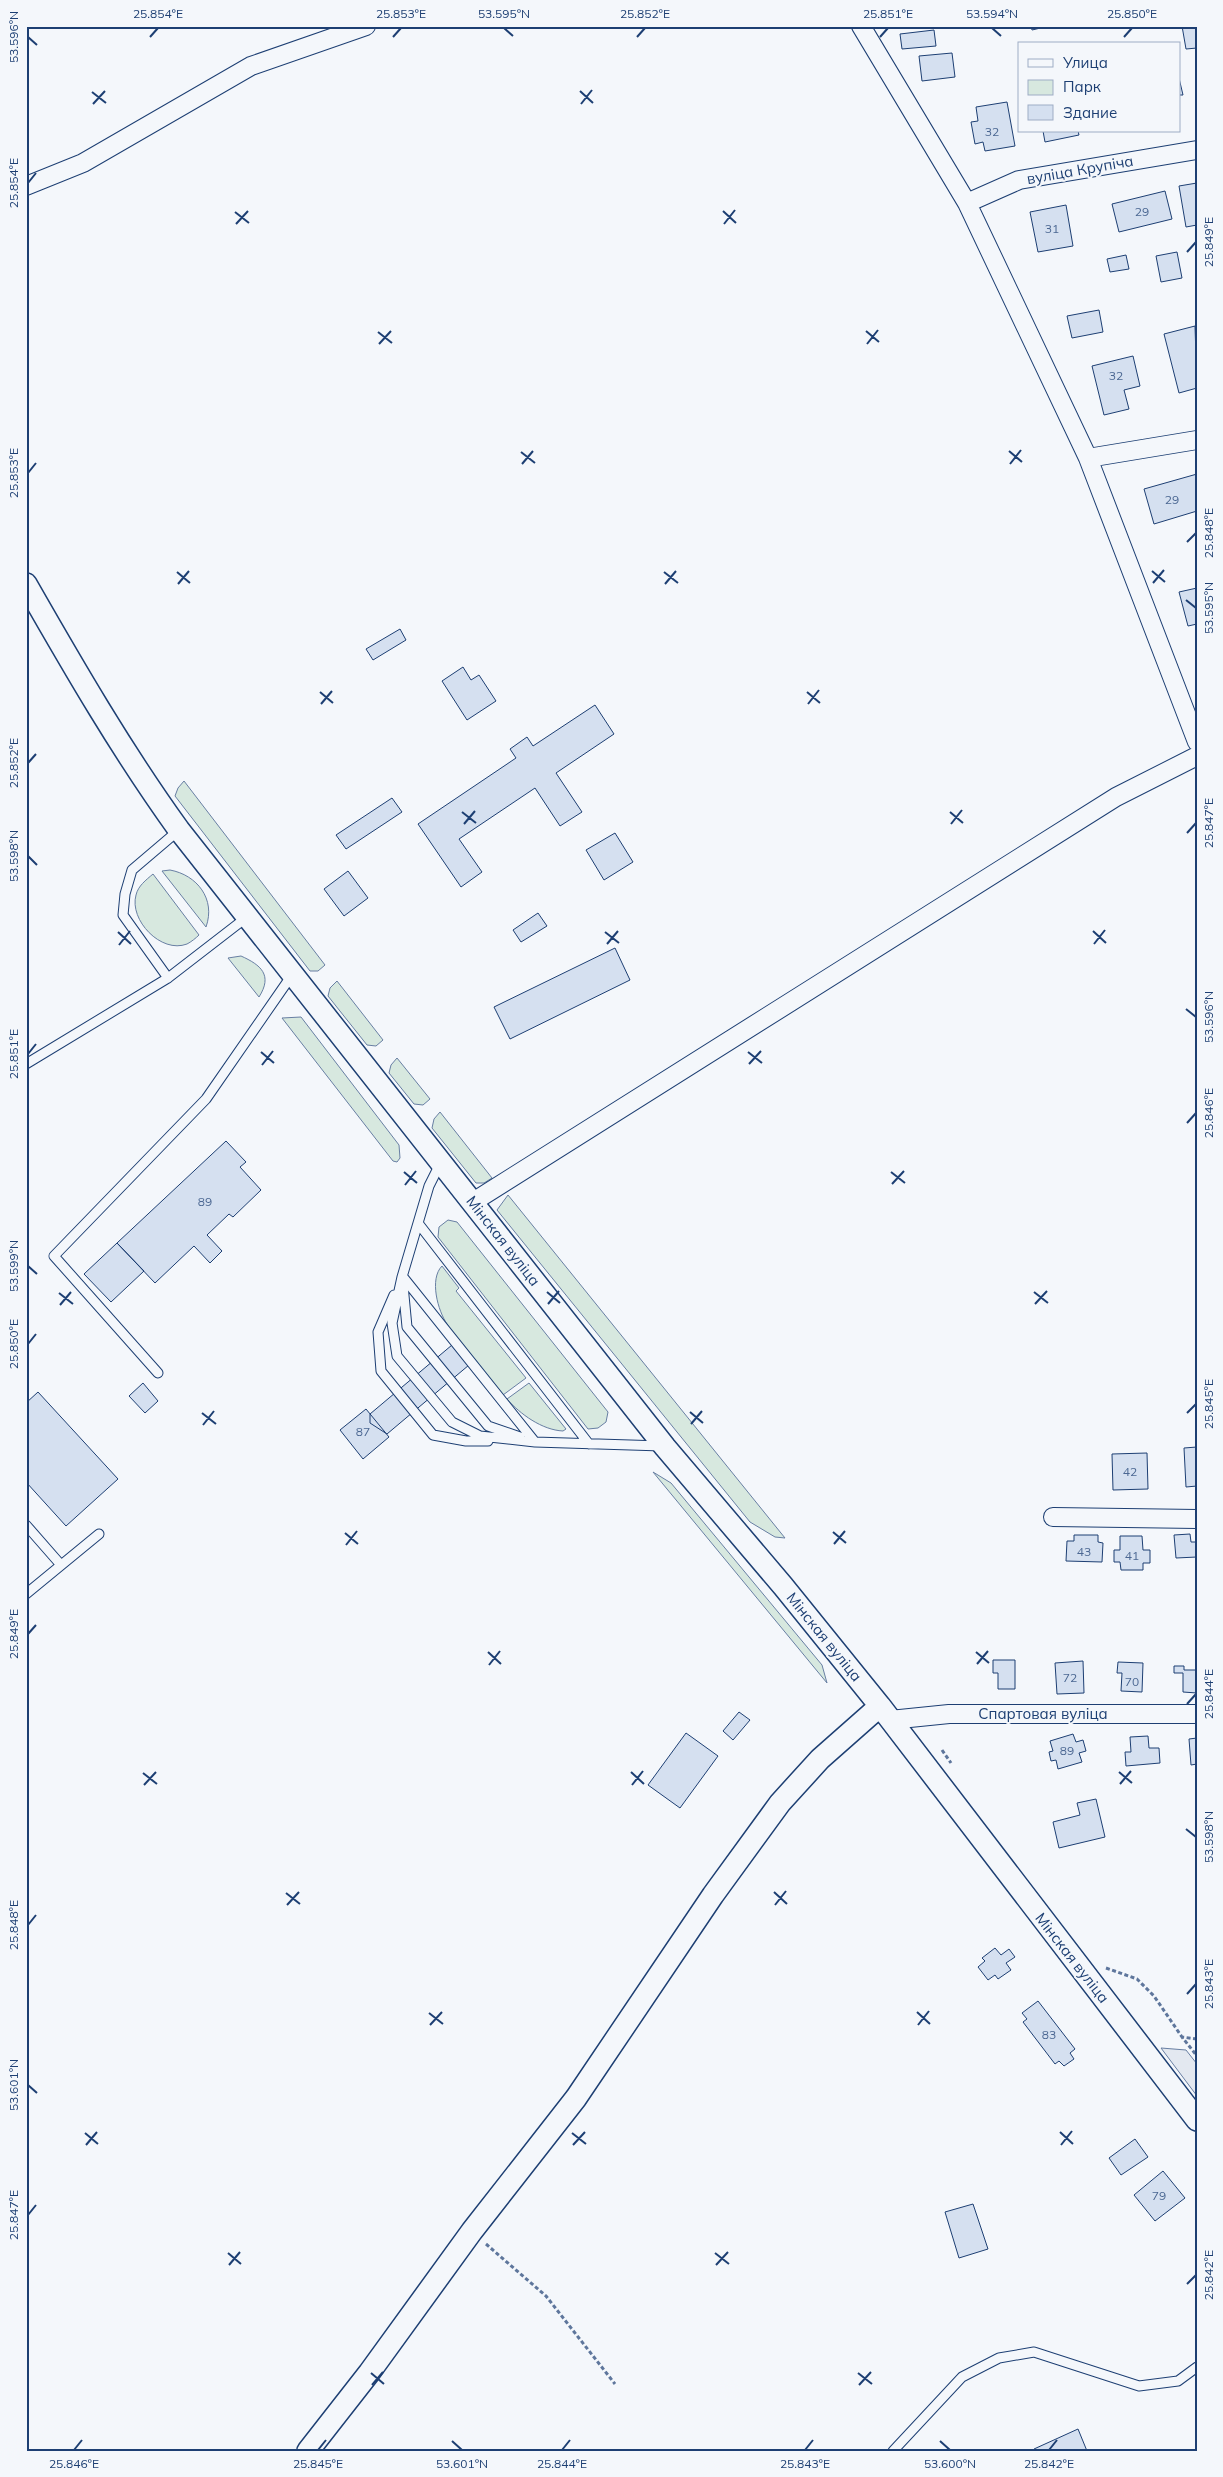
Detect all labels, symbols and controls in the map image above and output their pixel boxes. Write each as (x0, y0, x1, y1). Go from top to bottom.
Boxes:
text: 25.854°E (133, 6, 183, 21)
text: 25.853°E (376, 6, 426, 21)
text: 53.595°N (478, 6, 530, 21)
text: 25.852°E (620, 6, 670, 21)
text: 25.851°E (863, 6, 913, 21)
text: 53.594°N (966, 6, 1018, 21)
text: 25.850°E (1107, 6, 1157, 21)
text: 53.596°N (6, 11, 21, 63)
legend (1018, 42, 1180, 132)
text: Улица (1062, 53, 1108, 72)
text: Парк (1063, 77, 1102, 96)
text: Здание (1063, 103, 1117, 122)
house number: 32 (985, 124, 999, 139)
street label: вуліца Крупіча (1025, 151, 1135, 188)
text: 25.854°E (6, 158, 21, 208)
house number: 29 (1135, 204, 1149, 219)
text: 25.849°E (1201, 217, 1216, 267)
house number: 31 (1045, 221, 1059, 236)
house number: 32 (1109, 368, 1123, 383)
text: 25.853°E (6, 448, 21, 498)
house number: 29 (1165, 492, 1179, 507)
text: 25.848°E (1201, 508, 1216, 558)
text: 53.595°N (1201, 582, 1216, 634)
text: 25.852°E (6, 738, 21, 788)
text: 25.847°E (1201, 798, 1216, 848)
text: 53.598°N (6, 830, 21, 882)
text: 53.596°N (1201, 991, 1216, 1043)
text: 25.851°E (6, 1029, 21, 1079)
text: 25.846°E (1201, 1088, 1216, 1138)
street label: Мінская вуліца (462, 1192, 545, 1290)
house number: 89 (198, 1194, 212, 1209)
text: 53.599°N (6, 1240, 21, 1292)
text: 25.850°E (6, 1319, 21, 1369)
text: 25.845°E (1201, 1379, 1216, 1429)
house number: 87 (356, 1424, 370, 1439)
house number: 42 (1123, 1464, 1137, 1479)
house number: 43 (1077, 1544, 1091, 1559)
house number: 41 (1125, 1548, 1139, 1563)
street label: Мінская вуліца (783, 1588, 866, 1685)
text: 25.849°E (6, 1609, 21, 1659)
text: 25.844°E (1201, 1669, 1216, 1719)
house number: 72 (1063, 1670, 1077, 1685)
house number: 70 (1125, 1674, 1139, 1689)
street label: Спартовая вуліца (978, 1704, 1108, 1723)
house number: 89 (1060, 1743, 1074, 1758)
text: 53.598°N (1201, 1811, 1216, 1863)
text: 25.848°E (6, 1900, 21, 1950)
street label: Мінская вуліца (1031, 1909, 1114, 2007)
text: 25.843°E (1201, 1959, 1216, 2009)
house number: 83 (1042, 2027, 1056, 2042)
text: 53.601°N (6, 2059, 21, 2111)
house number: 79 (1152, 2188, 1166, 2203)
text: 25.847°E (6, 2190, 21, 2240)
text: 25.842°E (1201, 2250, 1216, 2300)
text: 25.846°E (49, 2456, 99, 2471)
text: 25.845°E (293, 2456, 343, 2471)
text: 53.601°N (436, 2456, 488, 2471)
text: 25.844°E (537, 2456, 587, 2471)
text: 25.843°E (780, 2456, 830, 2471)
text: 53.600°N (924, 2456, 976, 2471)
text: 25.842°E (1024, 2456, 1074, 2471)

